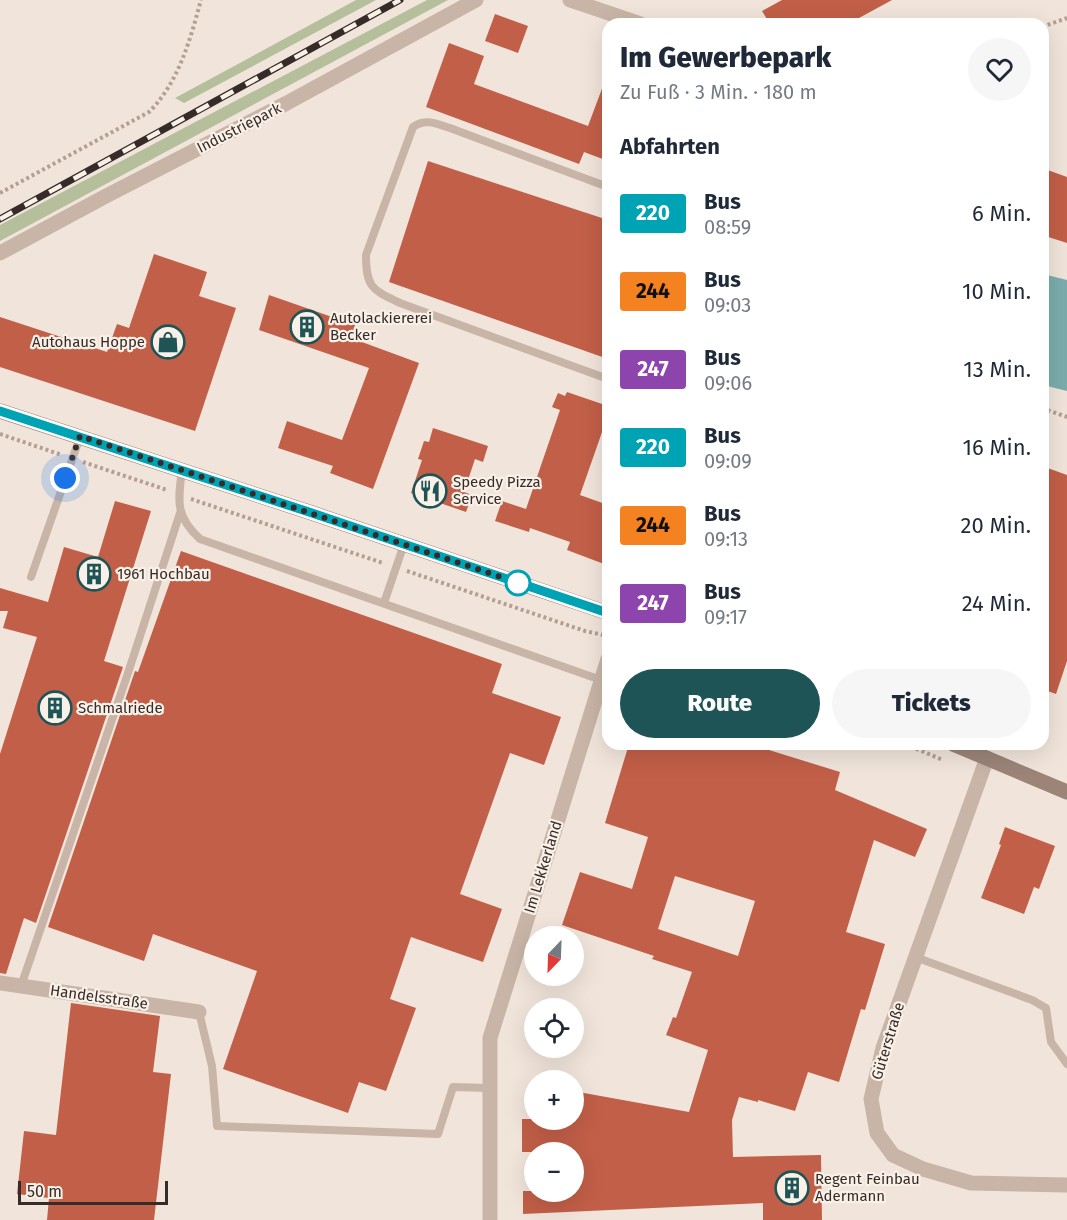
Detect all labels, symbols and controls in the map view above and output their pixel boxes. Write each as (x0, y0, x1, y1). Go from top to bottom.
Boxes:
button: heart (968, 38, 1031, 101)
text: Im Gewerbepark (620, 41, 831, 74)
text: Zu Fuß · 3 Min. · 180 m (620, 80, 817, 104)
street label: Industriepark (194, 99, 284, 157)
text: Abfahrten (620, 133, 720, 160)
text: Bus (704, 188, 741, 215)
text: 220 (636, 200, 670, 226)
text: 6 Min. (972, 200, 1031, 227)
text: 08:59 (704, 215, 751, 239)
text: Bus (704, 266, 741, 293)
text: 244 (636, 278, 670, 304)
text: 10 Min. (962, 278, 1031, 305)
text: 09:03 (704, 293, 751, 317)
building icon: Autolackiererei Becker (289, 309, 325, 345)
place label: Autolackiererei Becker (330, 309, 432, 344)
shop icon: Autohaus Hoppe (150, 324, 186, 360)
place label: Autohaus Hoppe (32, 333, 145, 351)
text: Bus (704, 344, 741, 371)
text: 247 (637, 356, 669, 382)
text: 13 Min. (963, 356, 1031, 383)
text: 09:06 (704, 371, 752, 395)
text: Bus (704, 422, 741, 449)
text: 220 (636, 434, 670, 460)
text: 16 Min. (962, 434, 1031, 461)
text: 09:09 (704, 449, 752, 473)
your location (50, 463, 80, 493)
restaurant icon: Speedy Pizza Service (412, 473, 448, 509)
place label: Speedy Pizza Service (453, 473, 541, 508)
text: Bus (704, 500, 741, 527)
text: 244 (636, 512, 670, 538)
text: 20 Min. (961, 512, 1031, 539)
text: 09:13 (704, 527, 748, 551)
building icon: 1961 Hochbau (76, 556, 112, 592)
place label: 1961 Hochbau (117, 565, 210, 583)
unlabelled marker (505, 570, 531, 596)
text: Bus (704, 578, 741, 605)
text: 247 (637, 590, 669, 616)
text: 24 Min. (962, 590, 1031, 617)
text: 09:17 (704, 605, 747, 629)
button: Route (620, 669, 820, 738)
button: Tickets (832, 669, 1031, 738)
building icon: Schmalriede (37, 690, 73, 726)
place label: Schmalriede (78, 699, 163, 717)
street label: Im Lekkerland (520, 818, 566, 916)
north arrow (524, 926, 584, 986)
map controls (524, 926, 584, 1202)
street label: Handelsstraße (49, 981, 149, 1013)
button: locate (524, 998, 584, 1058)
street label: Güterstraße (868, 1000, 908, 1082)
button: + (524, 1070, 584, 1130)
button: − (524, 1142, 584, 1202)
building icon: Regent Feinbau Adermann (774, 1170, 810, 1206)
place label: Regent Feinbau Adermann (815, 1170, 920, 1205)
scale bar (18, 1178, 168, 1206)
text: 50 m (27, 1182, 62, 1201)

